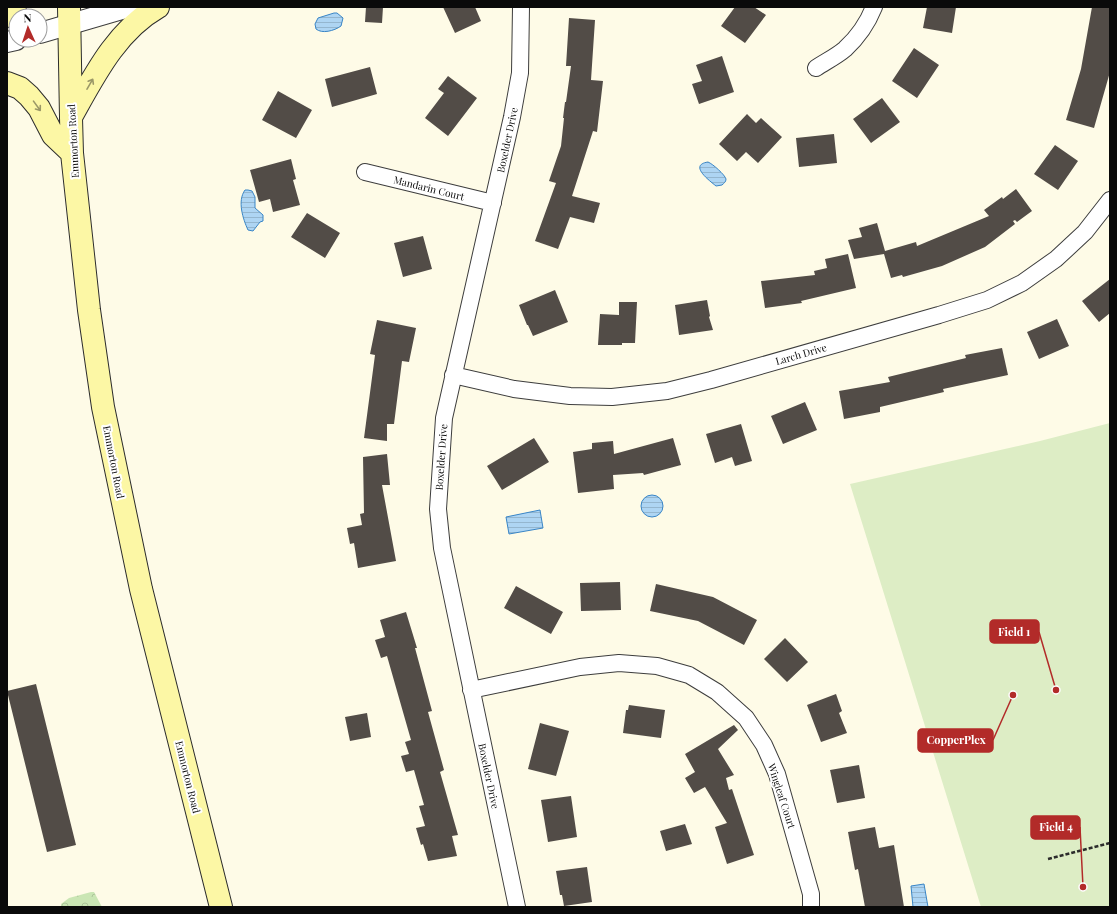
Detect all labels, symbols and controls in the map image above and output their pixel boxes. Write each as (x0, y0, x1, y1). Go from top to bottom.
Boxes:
north arrow (8, 8, 48, 48)
text: N (23, 10, 32, 25)
one-way arrow (86, 78, 94, 90)
one-way arrow (33, 100, 41, 111)
street label: Emmorton Road (64, 103, 82, 178)
street label: Boxelder Drive (493, 106, 521, 174)
street label: Mandarin Court (392, 172, 466, 204)
street label: Larch Drive (774, 340, 828, 368)
street label: Boxelder Drive (432, 423, 450, 491)
street label: Emmorton Road (100, 424, 128, 500)
callout: Field 1 (990, 620, 1039, 643)
text: Field 1 (998, 624, 1030, 639)
callout: CopperPlex (918, 729, 993, 752)
text: CopperPlex (926, 732, 986, 747)
street label: Emmorton Road (172, 739, 204, 815)
street label: Boxelder Drive (475, 742, 503, 810)
street label: Wingleaf Court (765, 761, 799, 831)
callout: Field 4 (1031, 816, 1080, 839)
text: Field 4 (1039, 819, 1073, 834)

